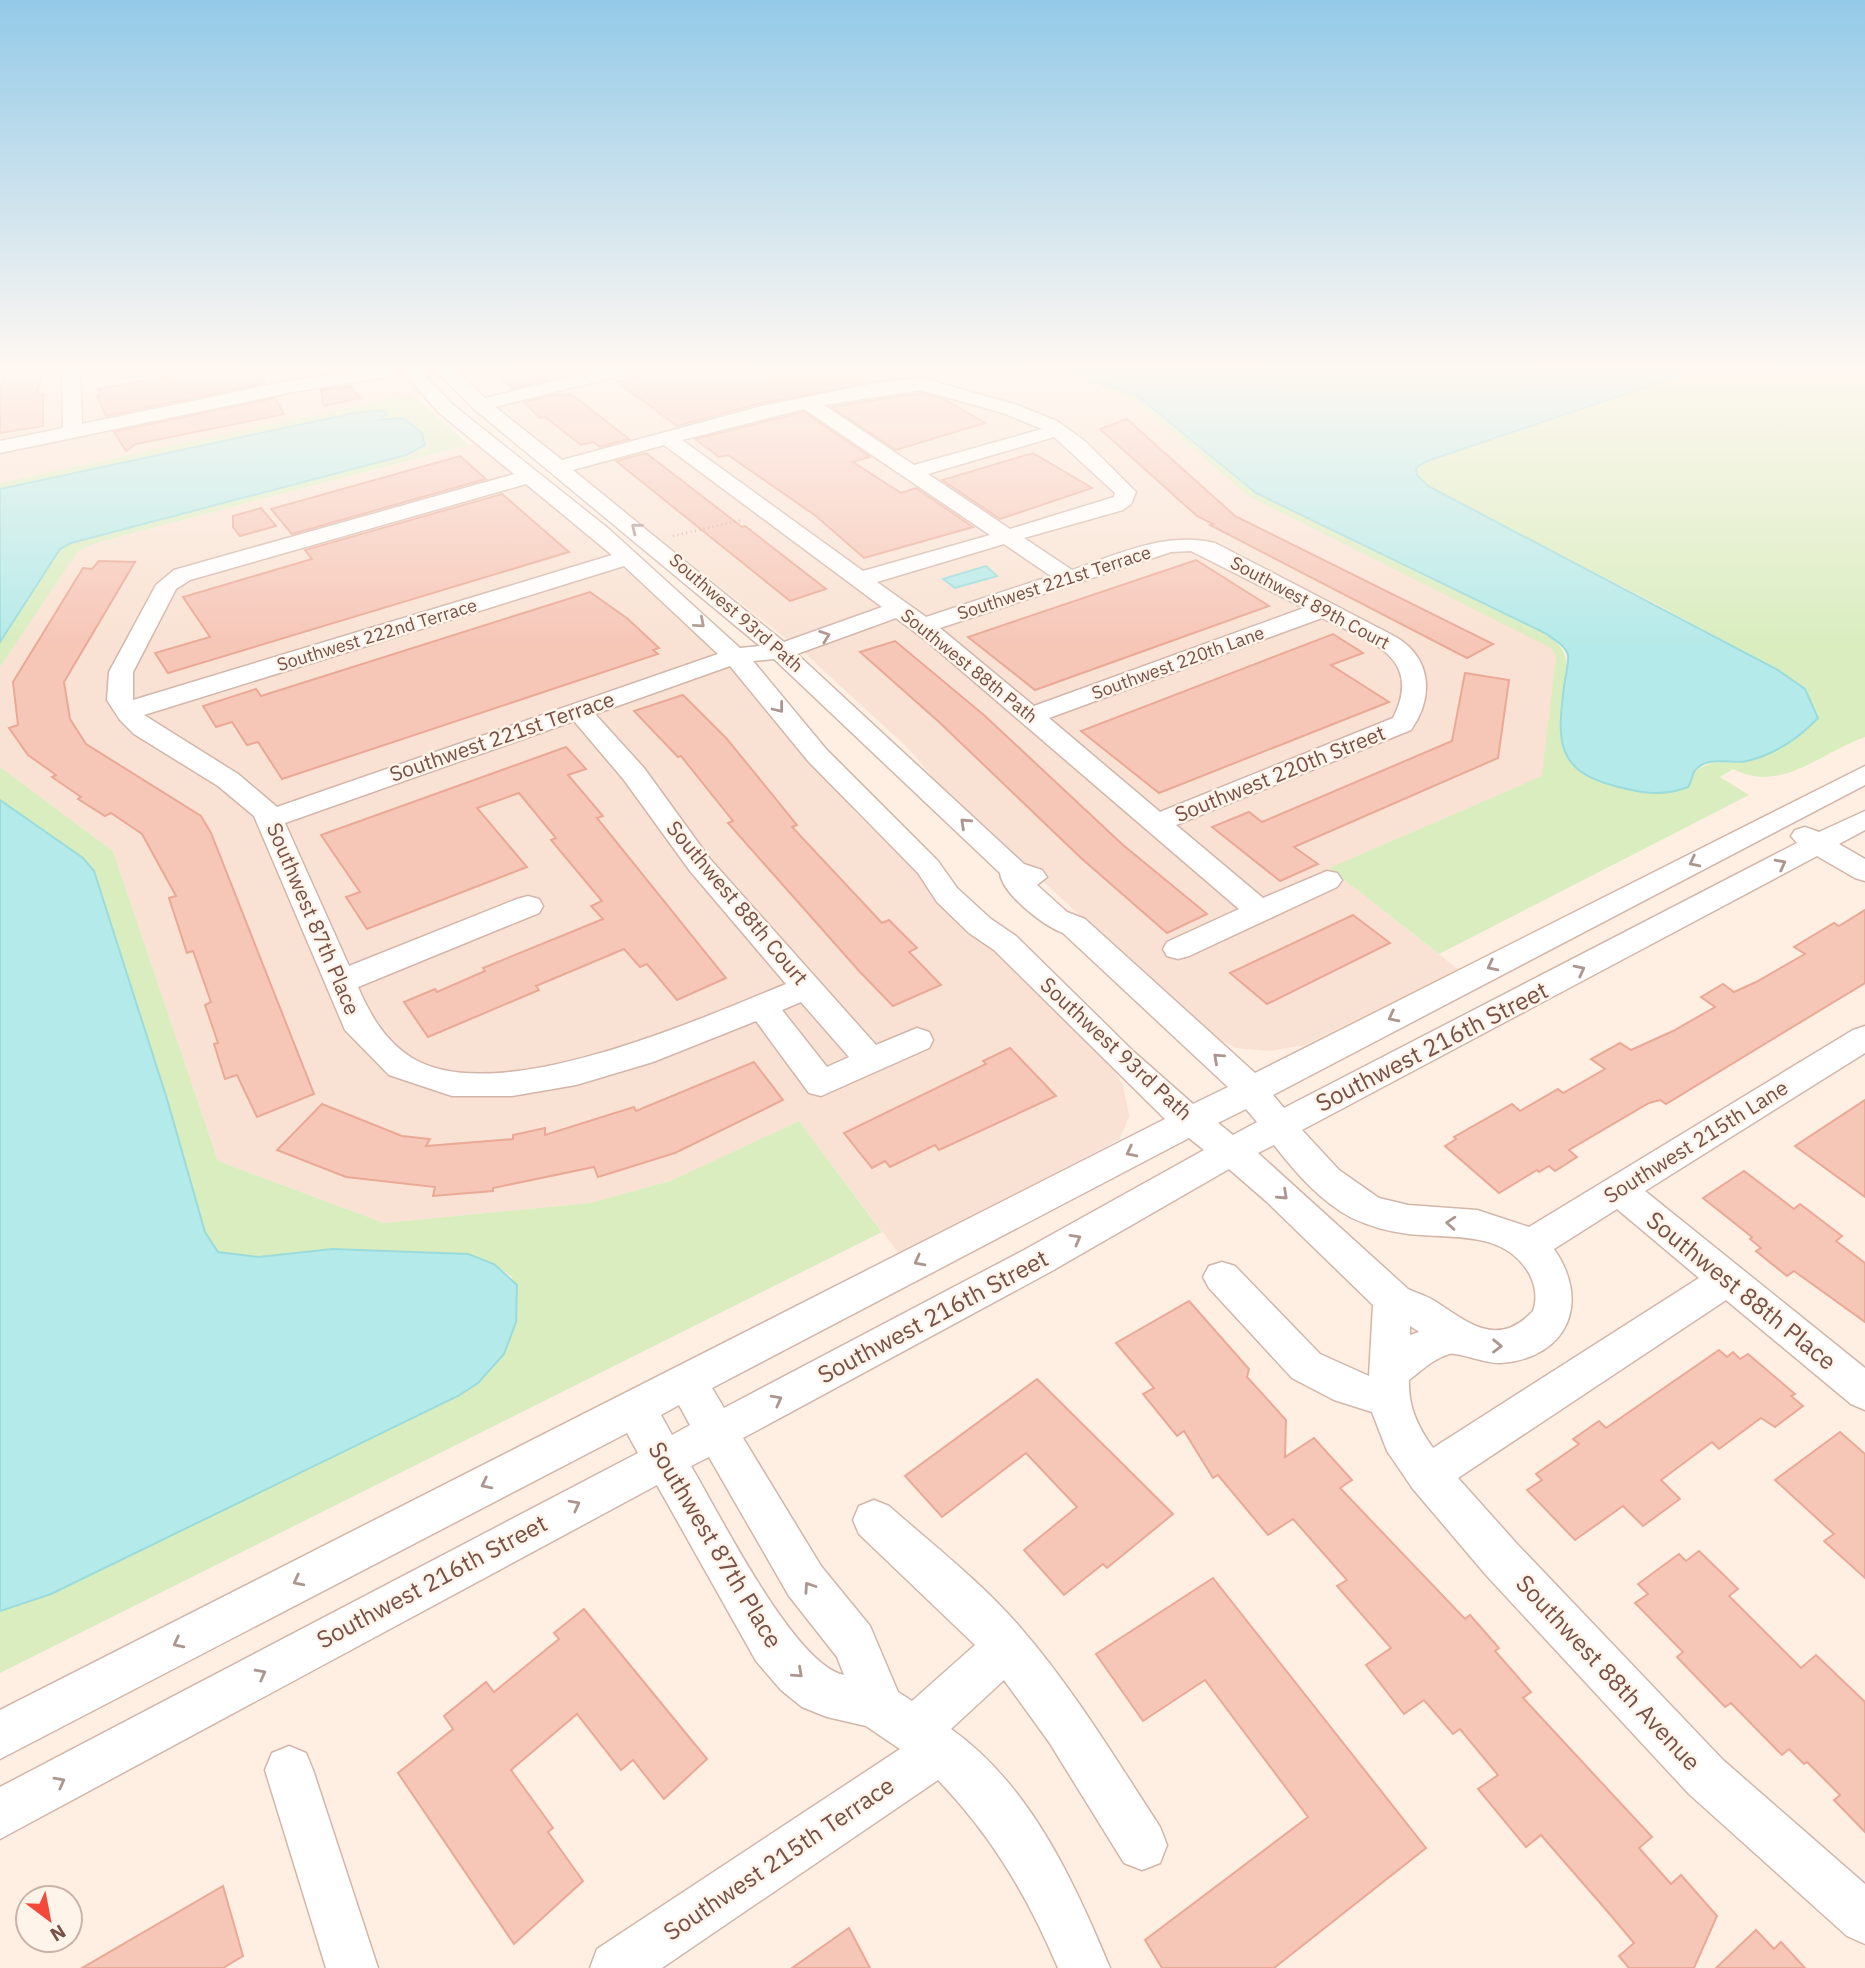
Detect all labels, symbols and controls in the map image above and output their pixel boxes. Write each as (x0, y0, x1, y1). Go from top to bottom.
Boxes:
one-way arrow (632, 524, 645, 536)
street label: Southwest 221st Terrace (954, 540, 1154, 625)
street label: Southwest 93rd Path (665, 548, 808, 677)
street label: Southwest 89th Court (1227, 551, 1394, 654)
street label: Southwest 222nd Terrace (274, 593, 480, 676)
street label: Southwest 88th Path (896, 603, 1042, 728)
one-way arrow (692, 615, 705, 627)
street label: Southwest 220th Lane (1088, 621, 1267, 704)
one-way arrow (818, 630, 830, 644)
street label: Southwest 221st Terrace (386, 684, 618, 788)
one-way arrow (771, 701, 784, 713)
street label: Southwest 220th Street (1170, 718, 1389, 828)
street label: Southwest 88th Court (661, 814, 815, 990)
street label: Southwest 87th Place (261, 818, 367, 1019)
one-way arrow (960, 819, 973, 832)
one-way arrow (1689, 854, 1701, 868)
one-way arrow (1773, 858, 1786, 872)
one-way arrow (1486, 958, 1499, 972)
one-way arrow (1573, 965, 1585, 979)
street label: Southwest 93rd Path (1035, 971, 1199, 1126)
street label: Southwest 216th Street (1310, 974, 1553, 1119)
one-way arrow (1387, 1009, 1400, 1023)
one-way arrow (1213, 1053, 1226, 1066)
street label: Southwest 215th Lane (1598, 1073, 1793, 1209)
one-way arrow (1126, 1144, 1138, 1157)
one-way arrow (1275, 1187, 1288, 1199)
street label: Southwest 88th Place (1640, 1204, 1843, 1377)
one-way arrow (1445, 1215, 1456, 1230)
one-way arrow (1068, 1234, 1081, 1247)
street label: Southwest 216th Street (812, 1242, 1053, 1391)
one-way arrow (914, 1253, 926, 1266)
one-way arrow (1492, 1338, 1502, 1354)
one-way arrow (770, 1395, 782, 1408)
street label: Southwest 87th Place (641, 1435, 790, 1654)
one-way arrow (481, 1475, 493, 1489)
one-way arrow (568, 1500, 581, 1514)
street label: Southwest 216th Street (311, 1507, 552, 1656)
street label: Southwest 88th Avenue (1509, 1568, 1708, 1777)
one-way arrow (293, 1573, 305, 1586)
one-way arrow (805, 1582, 817, 1595)
one-way arrow (173, 1635, 185, 1648)
one-way arrow (789, 1664, 802, 1677)
one-way arrow (254, 1669, 266, 1682)
street label: Southwest 215th Terrace (657, 1769, 900, 1947)
one-way arrow (53, 1776, 65, 1790)
north arrow (14, 1884, 84, 1954)
text: N (46, 1920, 70, 1947)

